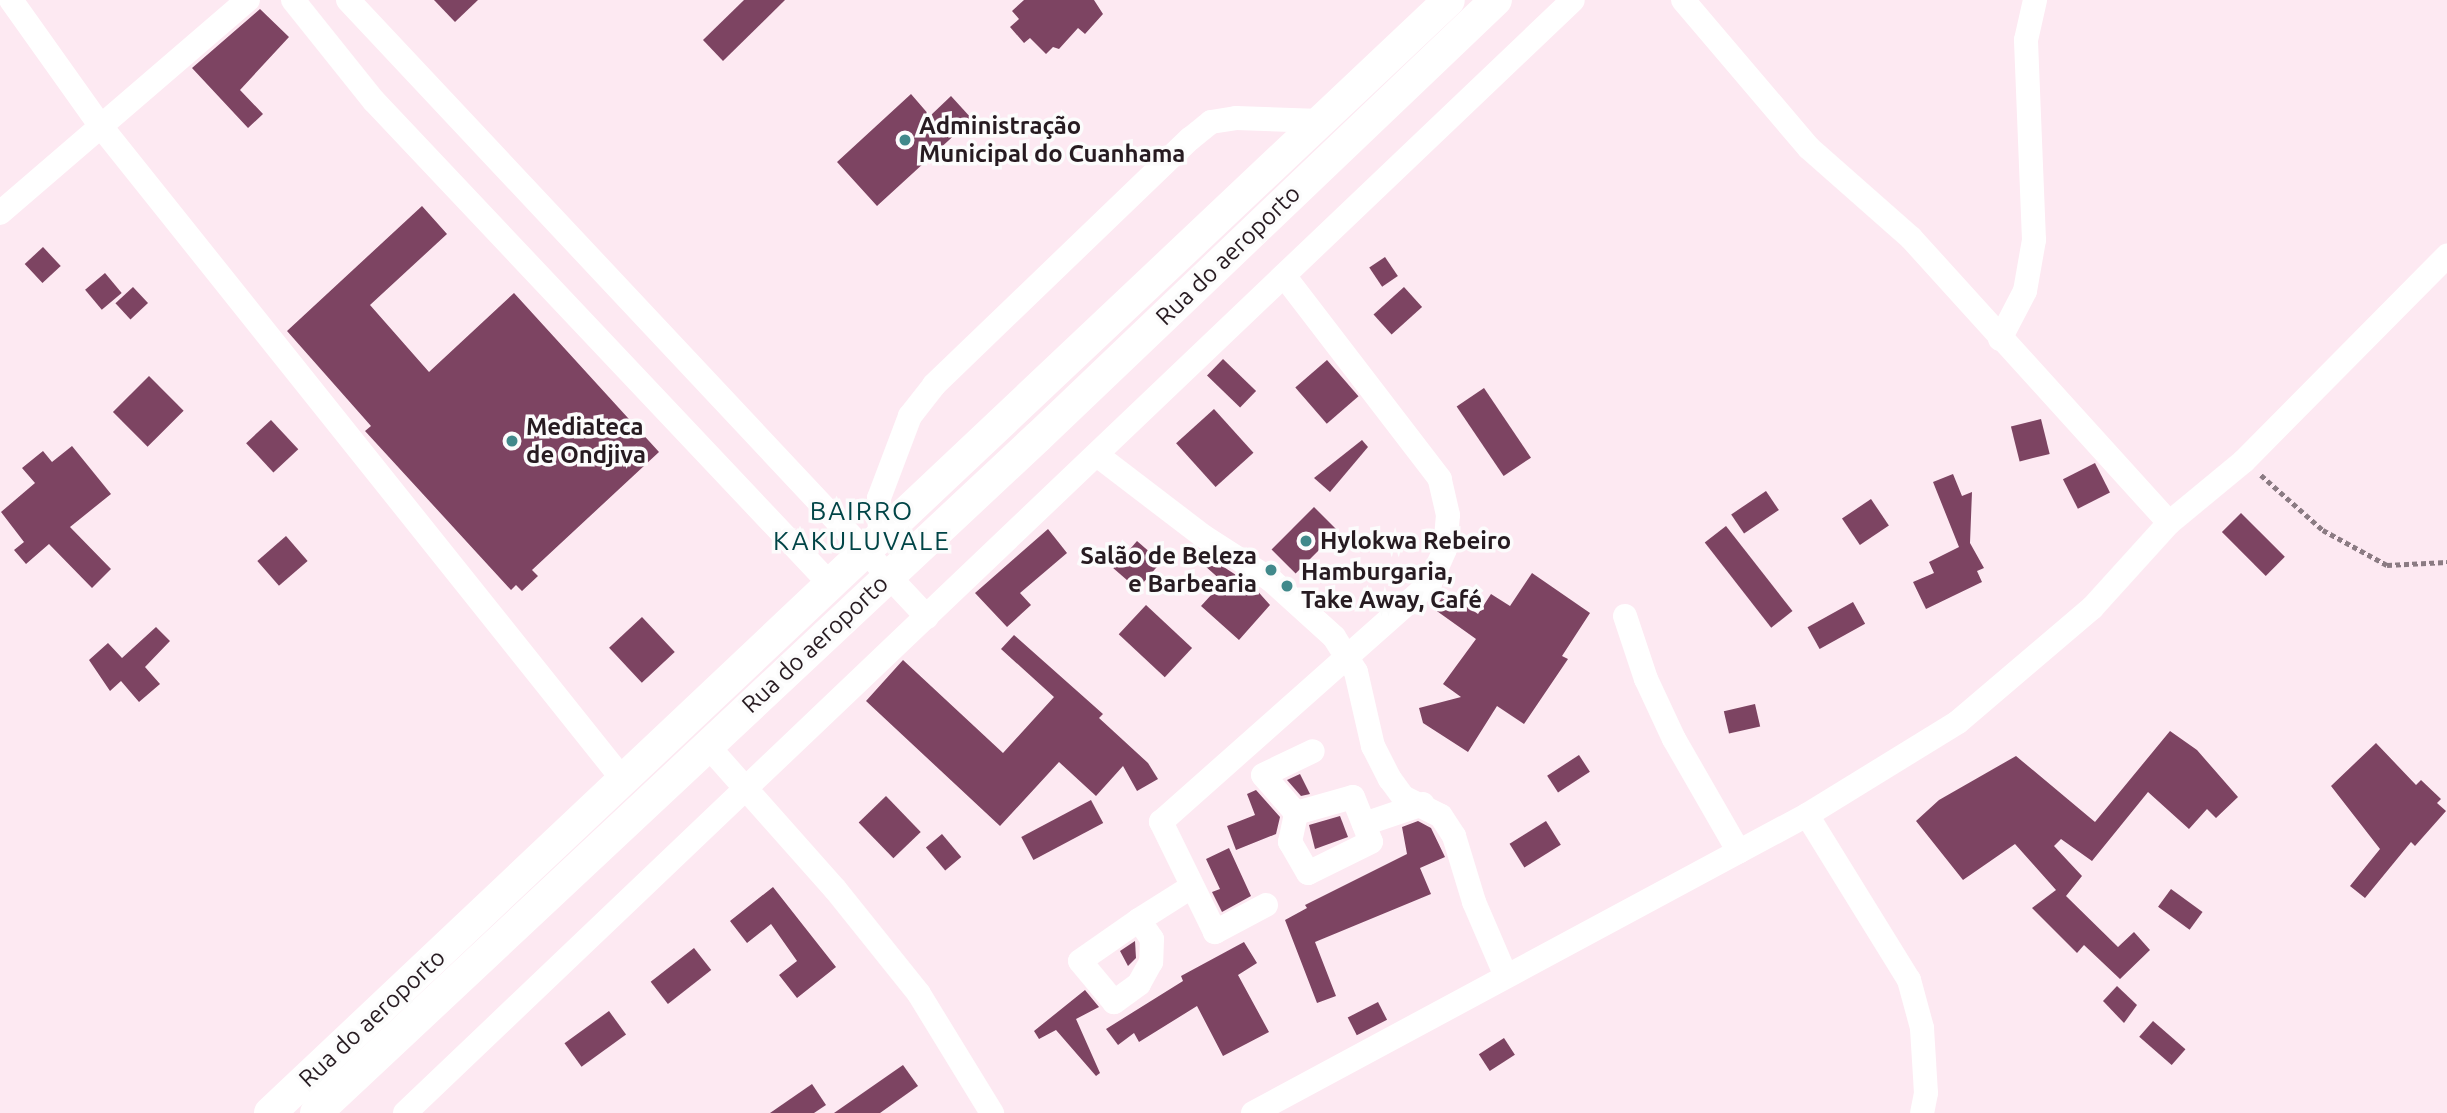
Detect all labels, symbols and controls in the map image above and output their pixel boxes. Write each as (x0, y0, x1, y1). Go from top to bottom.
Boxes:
place label: Administração Municipal do Cuanhama (919, 112, 1185, 168)
marker: Administração Municipal do Cuanhama (897, 132, 913, 148)
street label: Rua do aeroporto (1150, 179, 1306, 331)
place label: Mediateca de Ondjiva (526, 413, 646, 469)
marker: Mediateca de Ondjiva (504, 433, 520, 449)
district label: BAIRRO KAKULUVALE (774, 495, 950, 556)
place label: Hylokwa Rebeiro (1320, 527, 1511, 555)
marker: Hylokwa Rebeiro (1298, 533, 1314, 549)
place label: Salão de Beleza e Barbearia (1080, 542, 1257, 598)
place label: Hamburgaria, Take Away, Café (1301, 558, 1482, 614)
marker: Salão de Beleza e Barbearia (1263, 562, 1279, 578)
street label: Rua do aeroporto (736, 569, 894, 719)
marker: Hamburgaria, Take Away, Café (1279, 578, 1295, 594)
street label: Rua do aeroporto (293, 943, 451, 1093)

